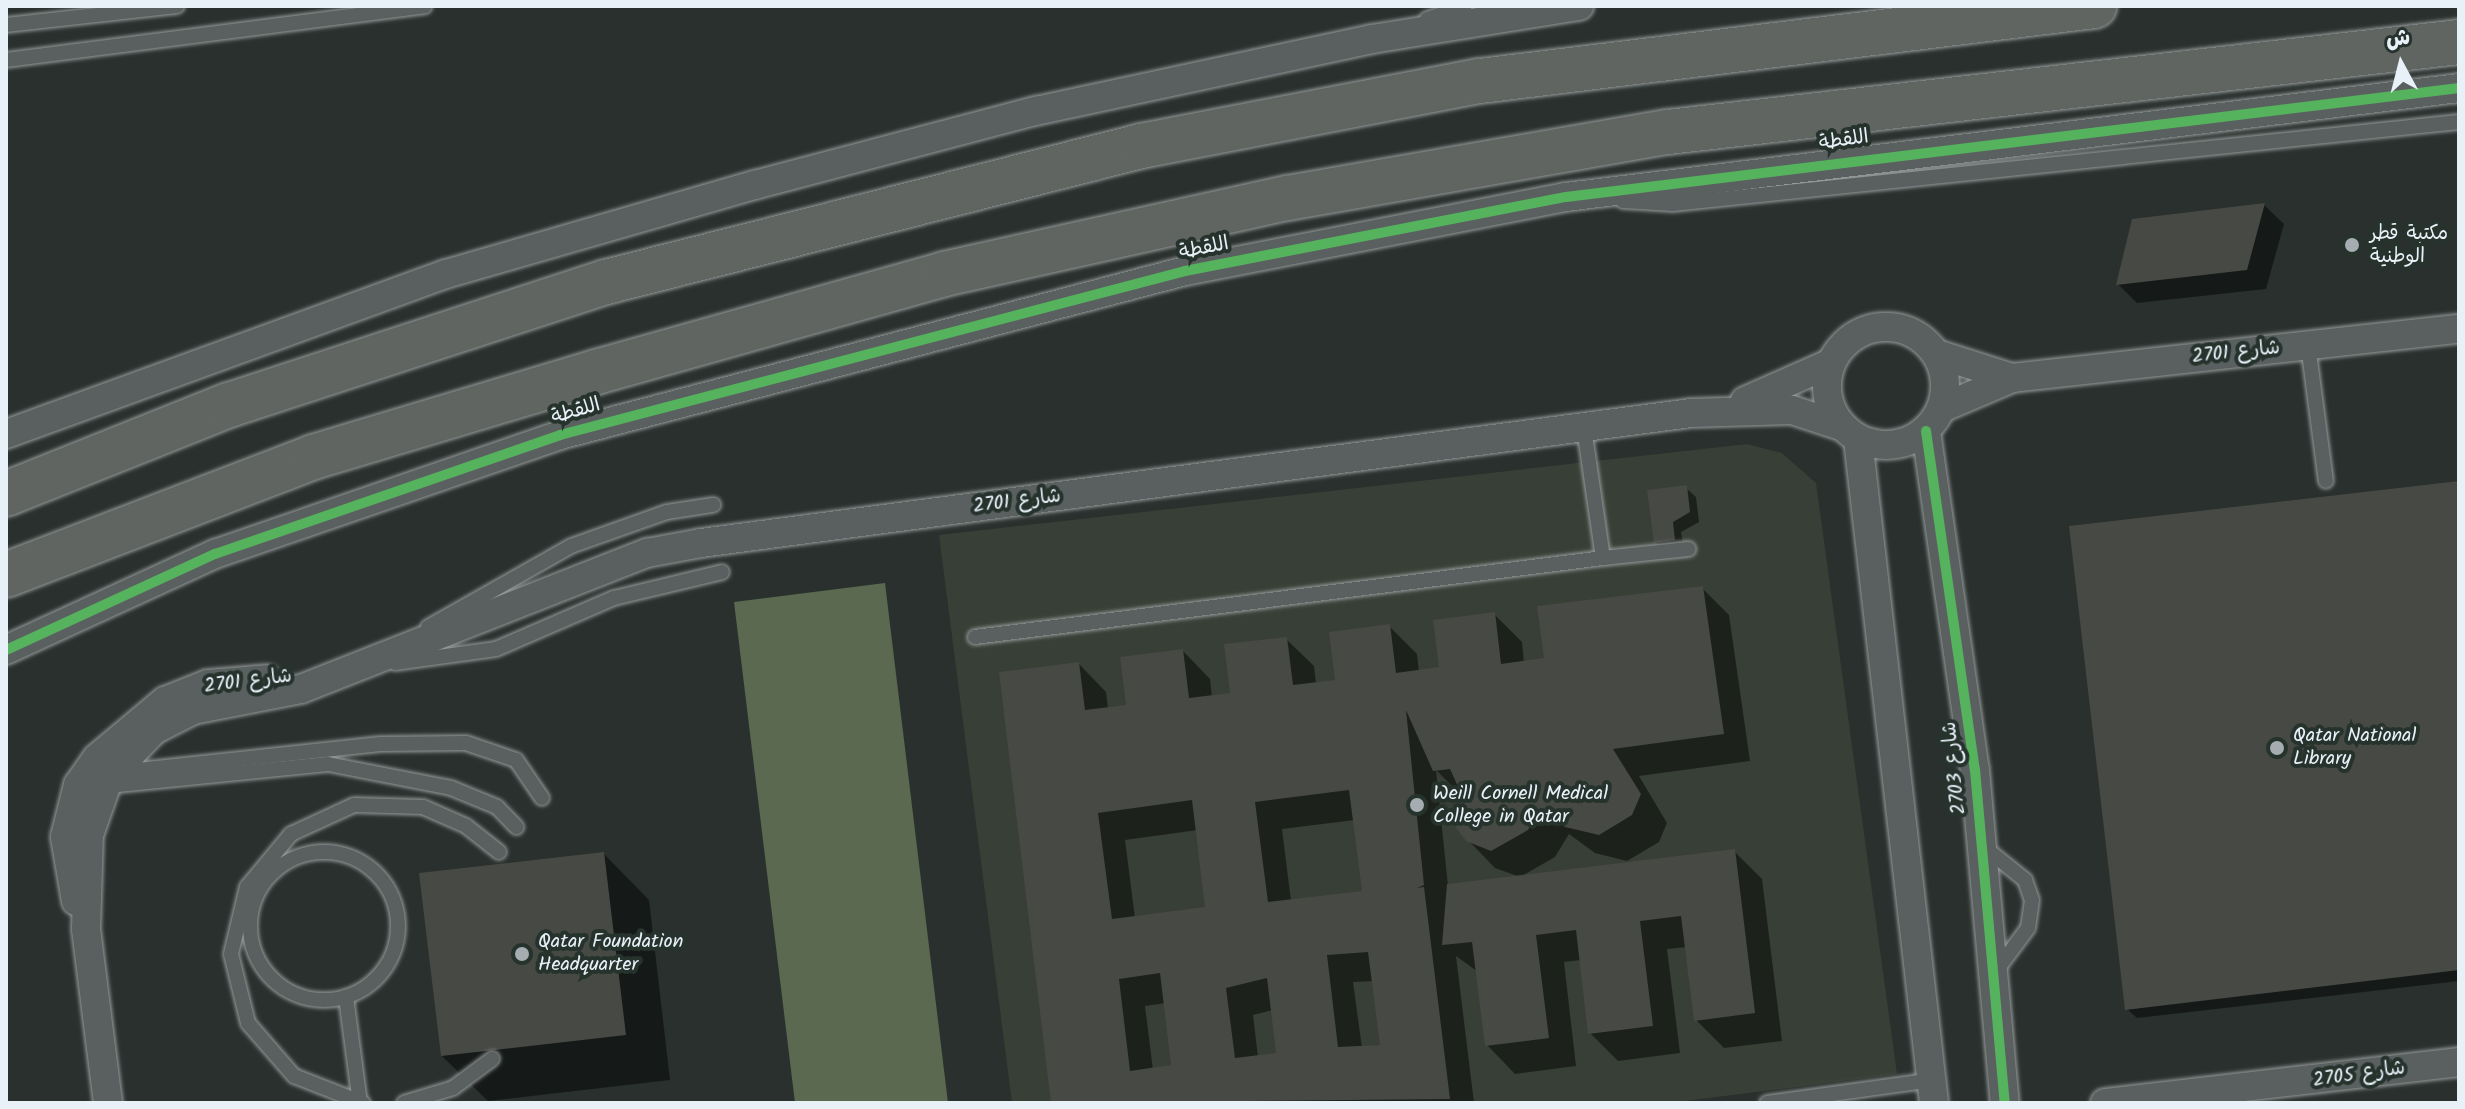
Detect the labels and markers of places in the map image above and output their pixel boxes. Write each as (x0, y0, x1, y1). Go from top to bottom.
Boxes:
place label: مكتبة قطر الوطنية (2370, 222, 2448, 269)
marker: مكتبة قطر الوطنية (2341, 234, 2363, 256)
place label: Qatar National Library (2293, 724, 2416, 771)
marker: Qatar National Library (2268, 739, 2286, 757)
place label: Weill Cornell Medical College in Qatar (1433, 782, 1608, 829)
marker: Weill Cornell Medical College in Qatar (1408, 796, 1426, 814)
place label: Qatar Foundation Headquarter (538, 930, 683, 977)
marker: Qatar Foundation Headquarter (513, 945, 531, 963)

